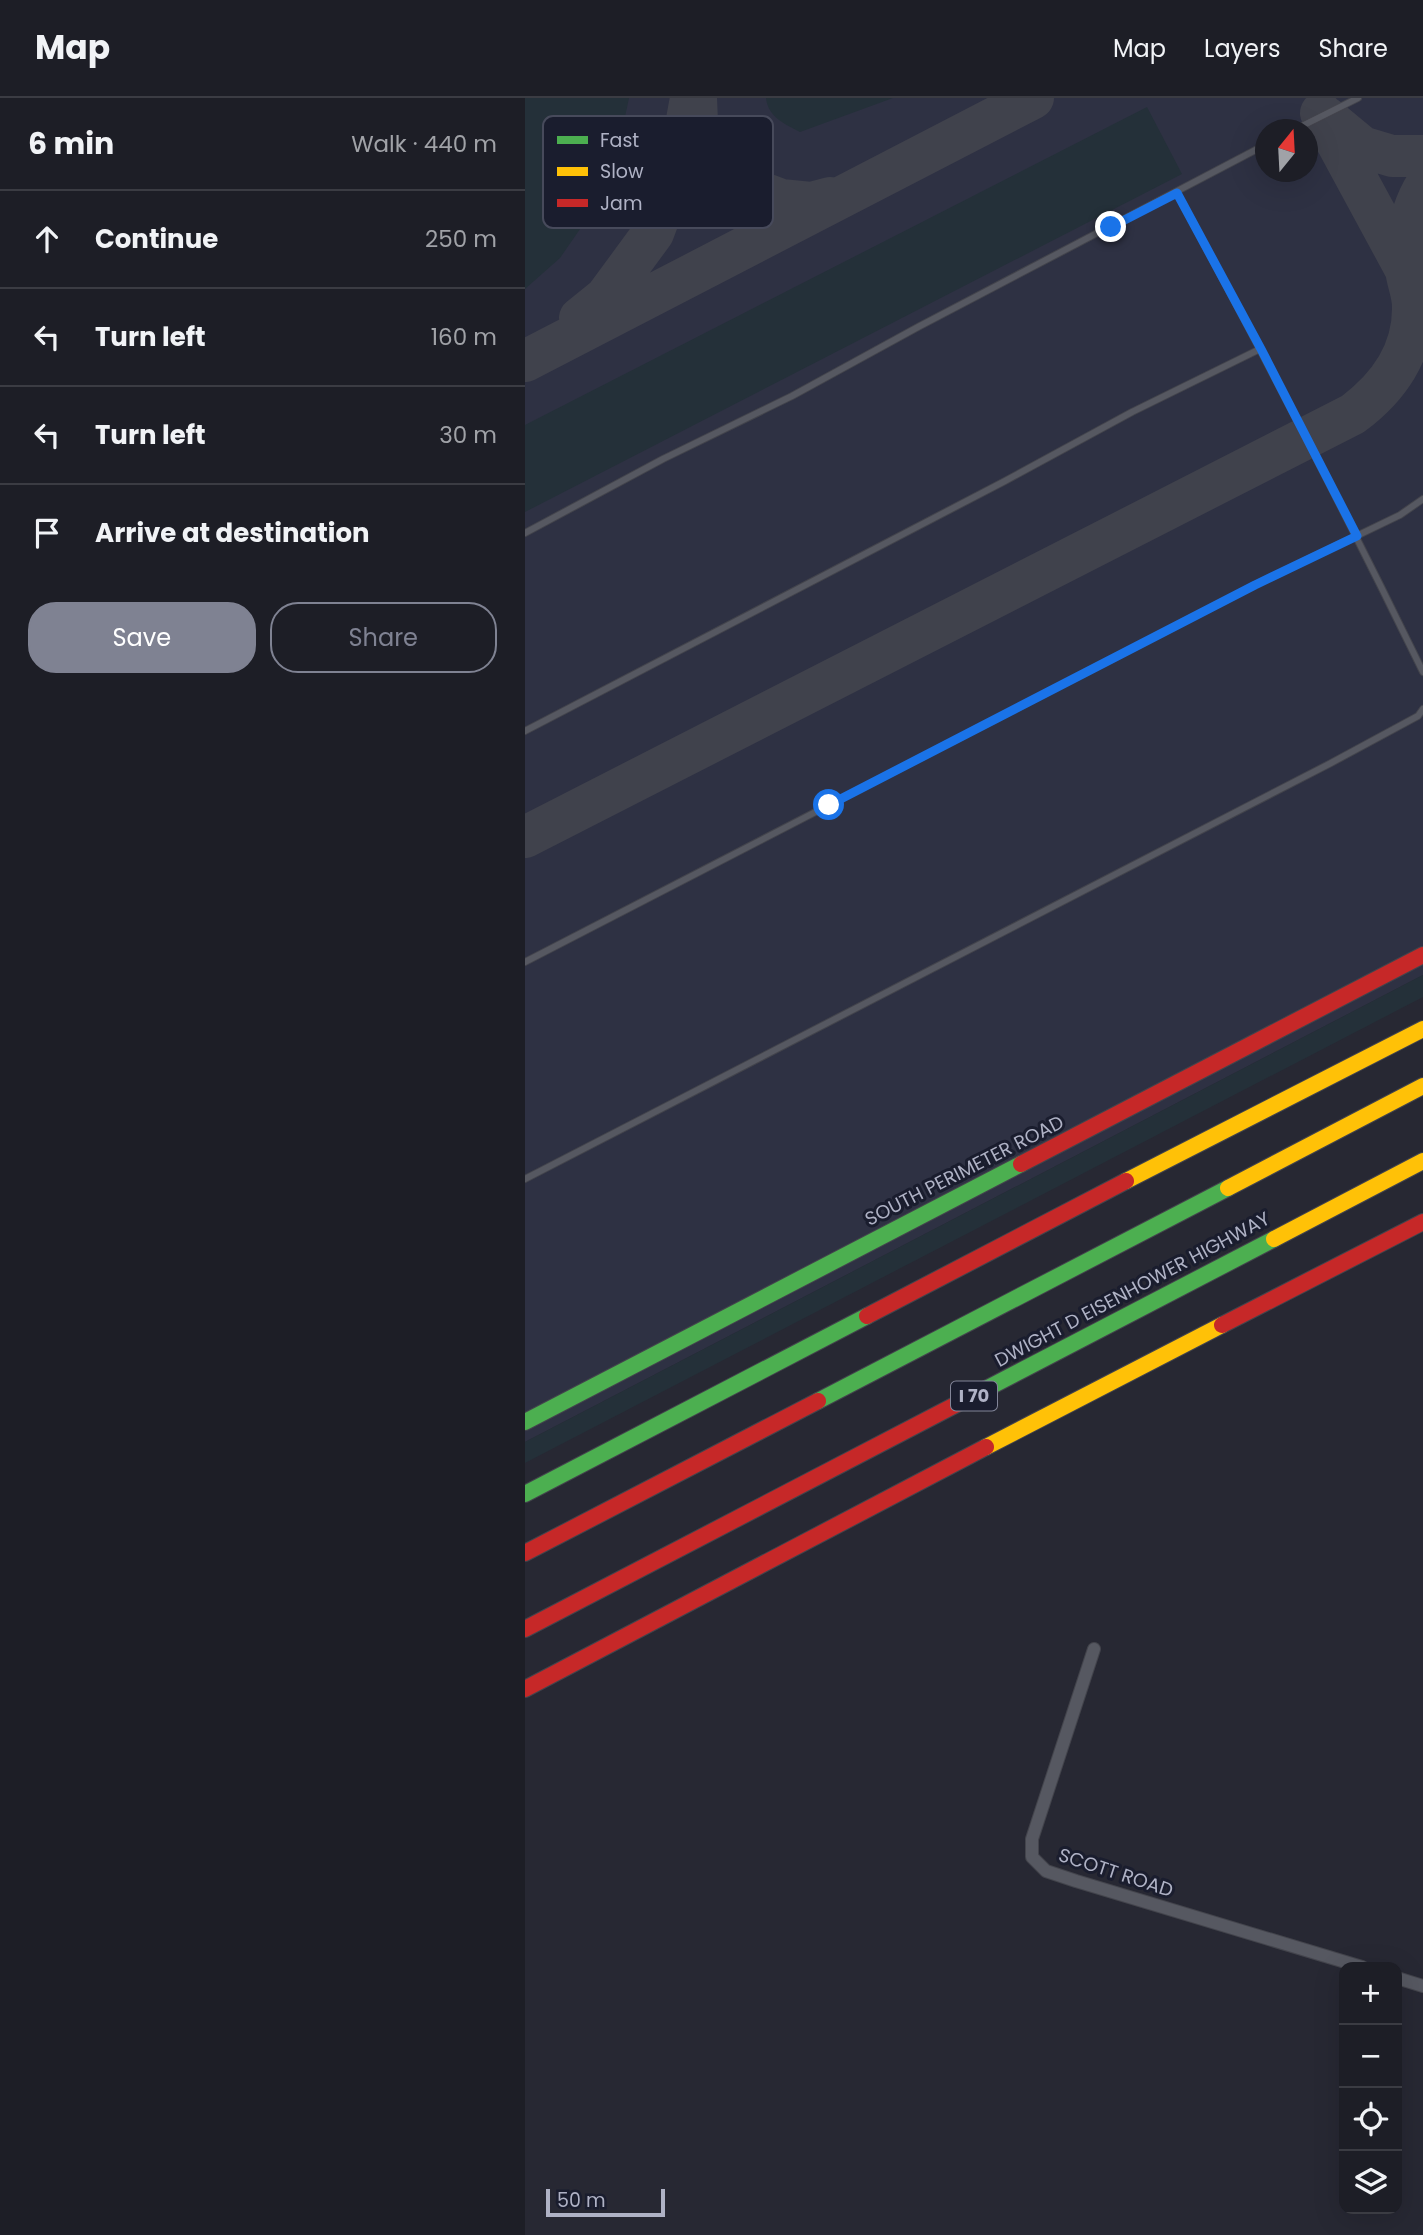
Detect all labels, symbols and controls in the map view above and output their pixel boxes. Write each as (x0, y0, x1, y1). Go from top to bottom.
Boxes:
text: Map (35, 24, 110, 71)
text: Map (1113, 32, 1166, 65)
text: Layers (1204, 32, 1280, 65)
text: Share (1318, 32, 1388, 65)
legend (543, 116, 773, 228)
north arrow (1255, 119, 1318, 182)
text: 6 min (28, 122, 114, 165)
text: Fast (600, 127, 639, 154)
text: Walk · 440 m (351, 128, 497, 160)
text: Slow (600, 158, 644, 185)
text: Jam (600, 190, 642, 217)
route end (1095, 211, 1126, 242)
icon: ahead (28, 220, 66, 258)
text: Continue (95, 221, 218, 257)
text: 250 m (425, 223, 497, 255)
icon: left (28, 318, 66, 356)
text: Turn left (95, 319, 206, 355)
text: 160 m (431, 321, 497, 353)
icon: left (28, 416, 66, 454)
text: Turn left (95, 417, 206, 453)
text: 30 m (439, 419, 497, 451)
icon: arrive (28, 514, 66, 552)
text: Arrive at destination (95, 515, 370, 551)
button: Save (28, 602, 256, 673)
button: Share (270, 602, 497, 673)
route start (813, 789, 844, 820)
street label: SOUTH PERIMETER ROAD (860, 1109, 1068, 1232)
street label: DWIGHT D EISENHOWER HIGHWAY (990, 1205, 1275, 1374)
road number: I 70 (951, 1381, 997, 1410)
street label: SCOTT ROAD (1055, 1841, 1177, 1904)
map controls (1339, 1962, 1402, 2214)
button: + (1339, 1962, 1402, 2025)
button: − (1339, 2025, 1402, 2088)
button: locate (1339, 2088, 1402, 2151)
button: layers (1339, 2151, 1402, 2214)
scale bar (546, 2186, 665, 2218)
text: 50 m (557, 2187, 606, 2214)

